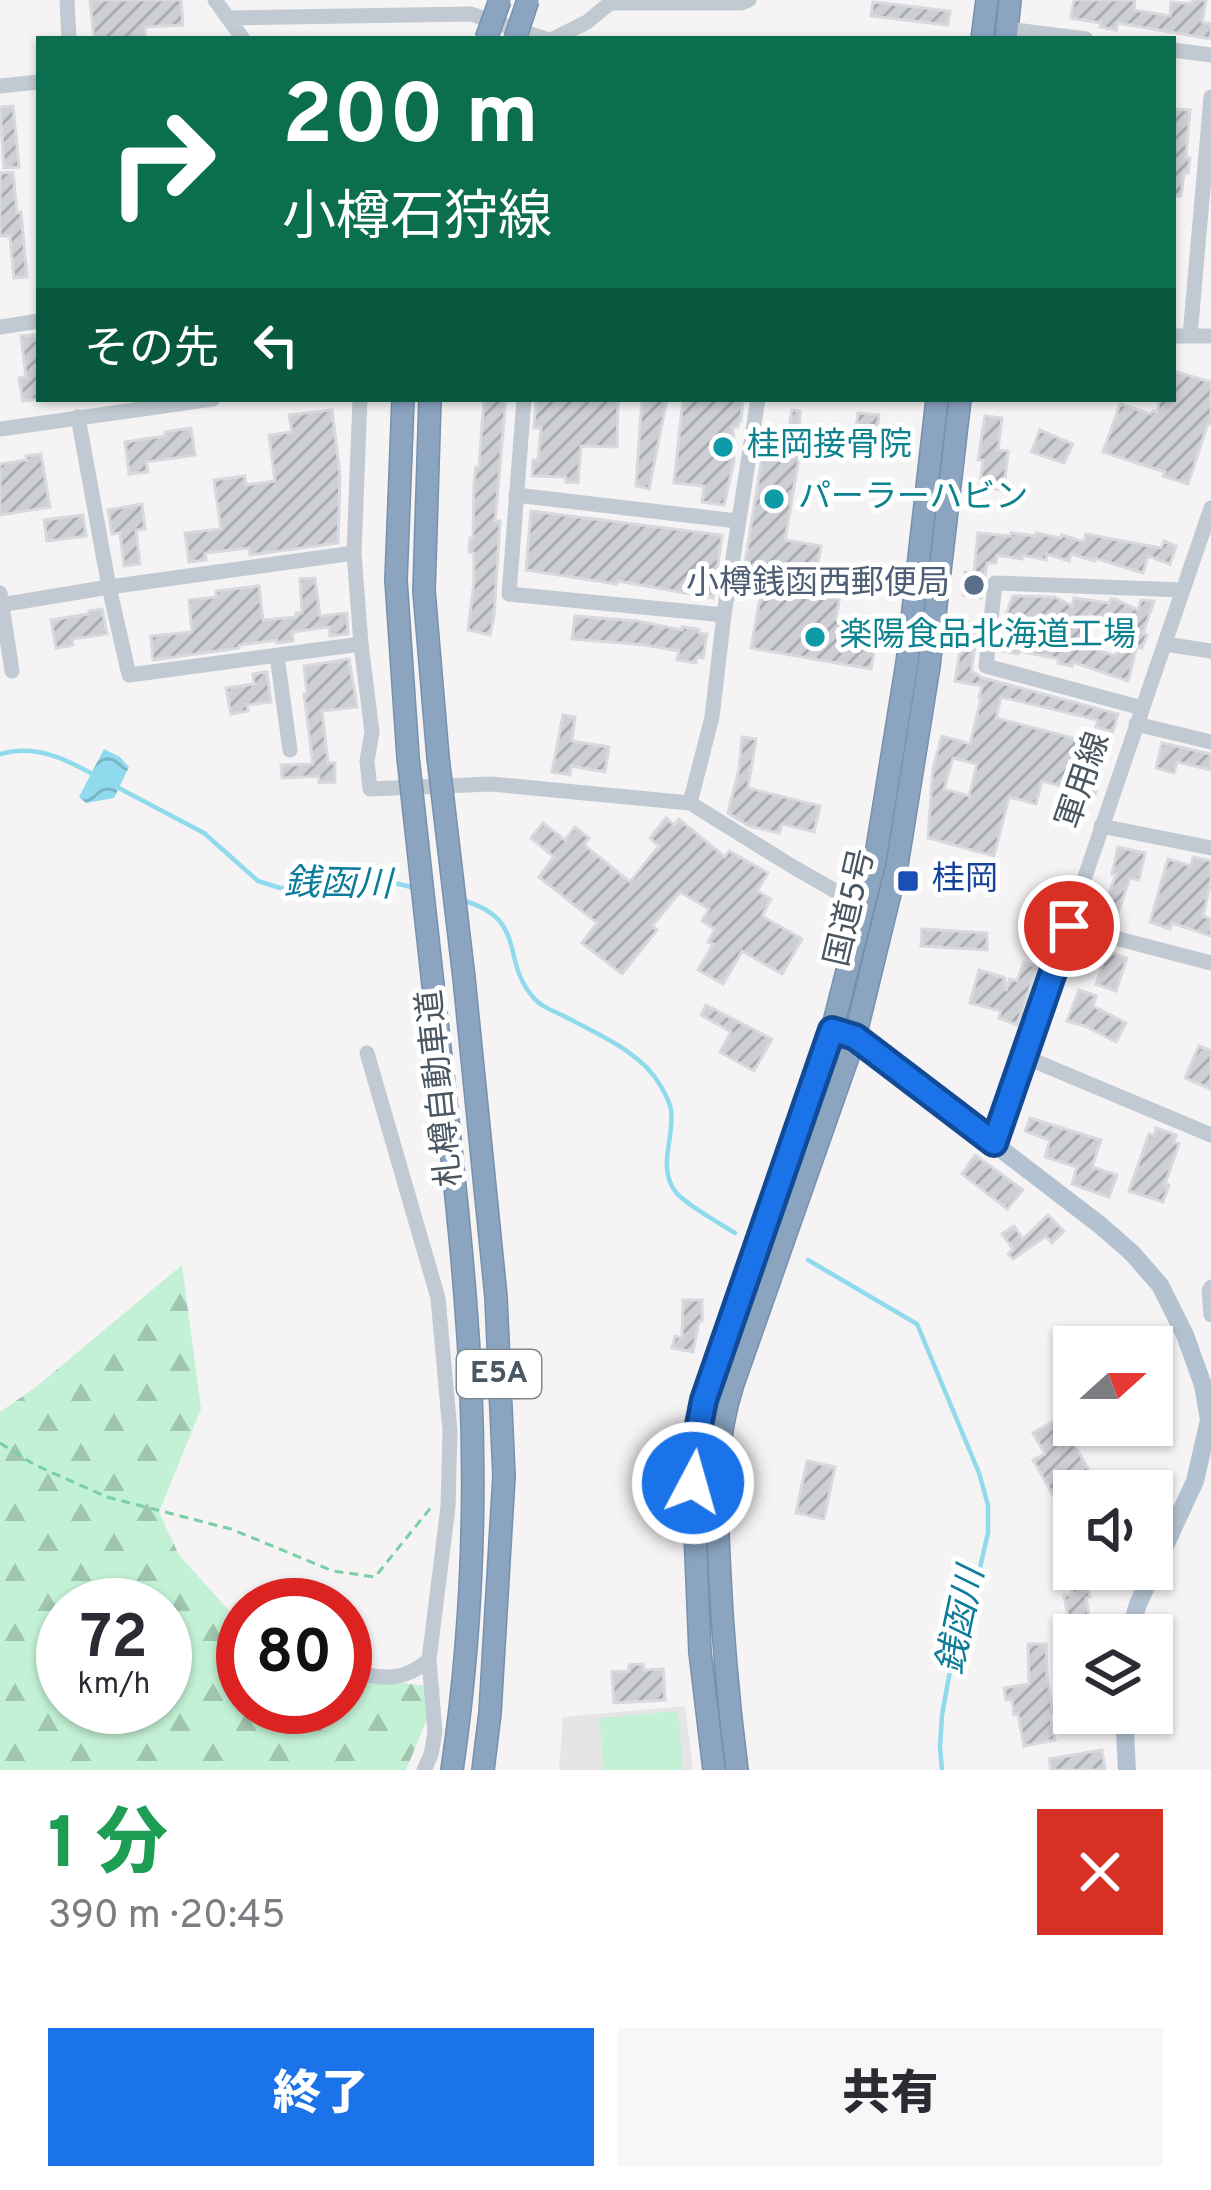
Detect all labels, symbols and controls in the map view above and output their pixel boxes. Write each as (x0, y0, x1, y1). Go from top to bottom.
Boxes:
text: 200 m (282, 67, 539, 173)
icon: right (84, 84, 240, 240)
text: 小樽石狩線 (282, 186, 552, 255)
icon: left (243, 312, 309, 378)
text: その先 (84, 323, 219, 380)
place label: 桂岡接骨院 (747, 426, 912, 468)
marker: 桂岡接骨院 (710, 434, 736, 460)
place label: パーラーハビン (798, 478, 1028, 520)
marker: パーラーハビン (761, 486, 787, 512)
place label: 小樽銭函西郵便局 (686, 564, 950, 606)
marker: 小樽銭函西郵便局 (961, 572, 987, 598)
place label: 楽陽食品北海道工場 (839, 616, 1136, 658)
marker: 楽陽食品北海道工場 (802, 624, 828, 650)
street label: 軍用線 (1049, 727, 1121, 835)
street label: 国道5号 (818, 845, 886, 971)
place label: 桂岡 (932, 860, 998, 902)
water label: 銭函川 (284, 862, 396, 910)
marker: 桂岡 (895, 868, 921, 894)
pin (1018, 875, 1120, 977)
icon: arrive (1036, 893, 1102, 959)
street label: 札樽自動車道 (411, 987, 473, 1189)
north arrow (1053, 1326, 1173, 1446)
map controls (1053, 1326, 1173, 1734)
road number: E5A (457, 1350, 541, 1398)
position arrow (630, 1420, 756, 1546)
button: sound (1053, 1470, 1173, 1590)
water label: 銭函川 (929, 1559, 998, 1679)
speed limit sign: 80 (216, 1578, 372, 1734)
text: 72 (80, 1603, 148, 1679)
button: layers (1053, 1614, 1173, 1734)
text: km/h (78, 1667, 150, 1704)
text: 1 分 (48, 1802, 168, 1894)
button: close (1037, 1809, 1163, 1935)
text: 390 m · 20:45 (48, 1893, 285, 1942)
button: 終了 (48, 2028, 594, 2166)
button: 共有 (618, 2028, 1163, 2166)

